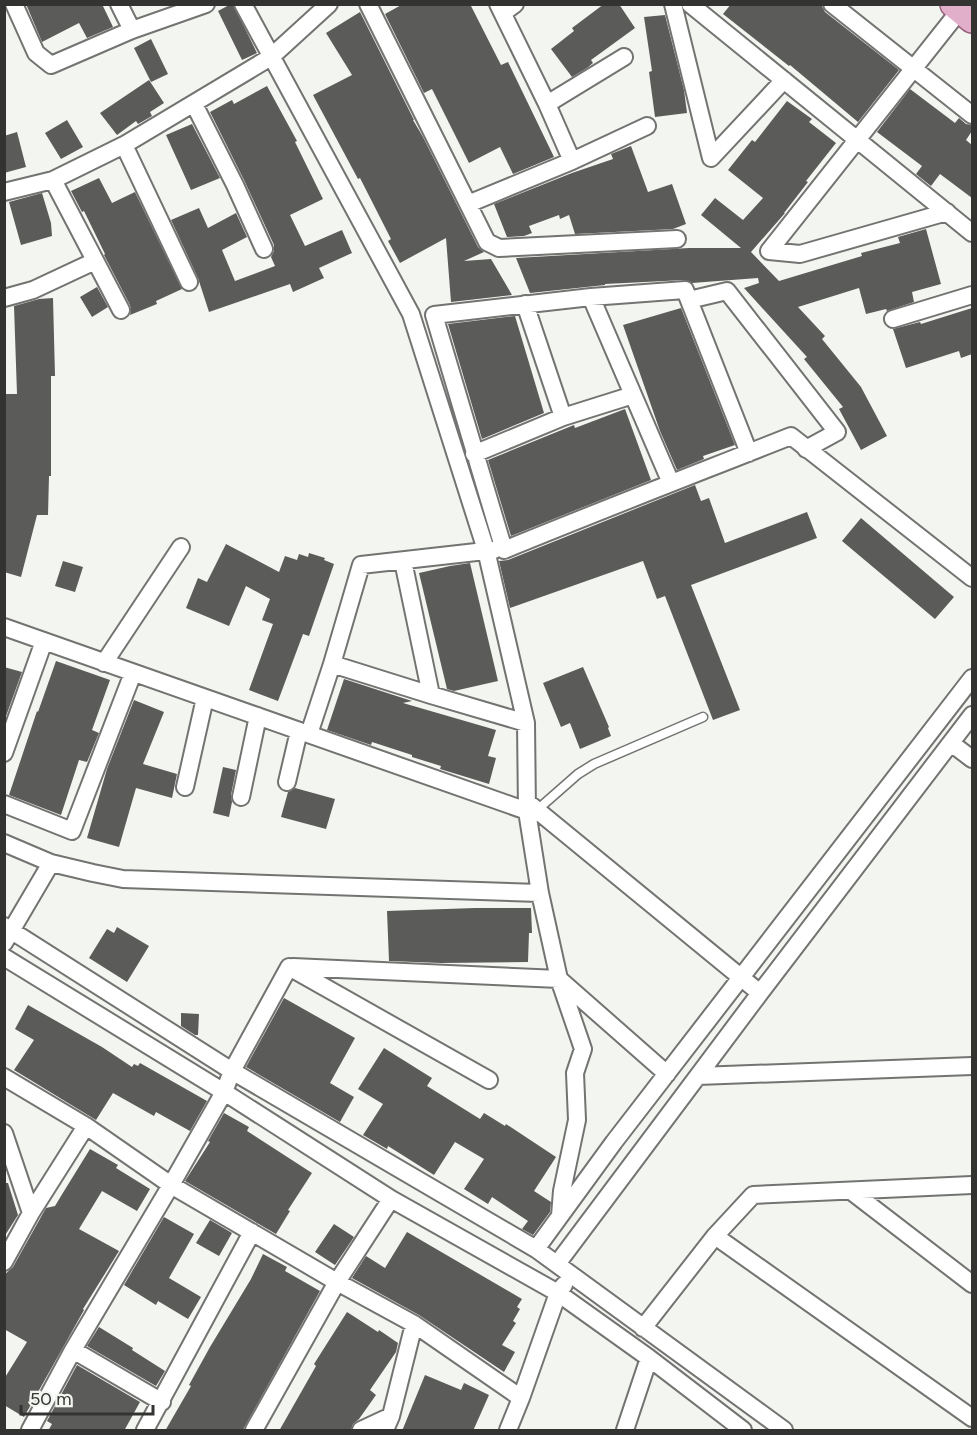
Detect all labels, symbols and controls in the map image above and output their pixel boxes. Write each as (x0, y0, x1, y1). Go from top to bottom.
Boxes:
scale bar (21, 1378, 153, 1416)
text: 50 m (30, 1388, 72, 1410)

